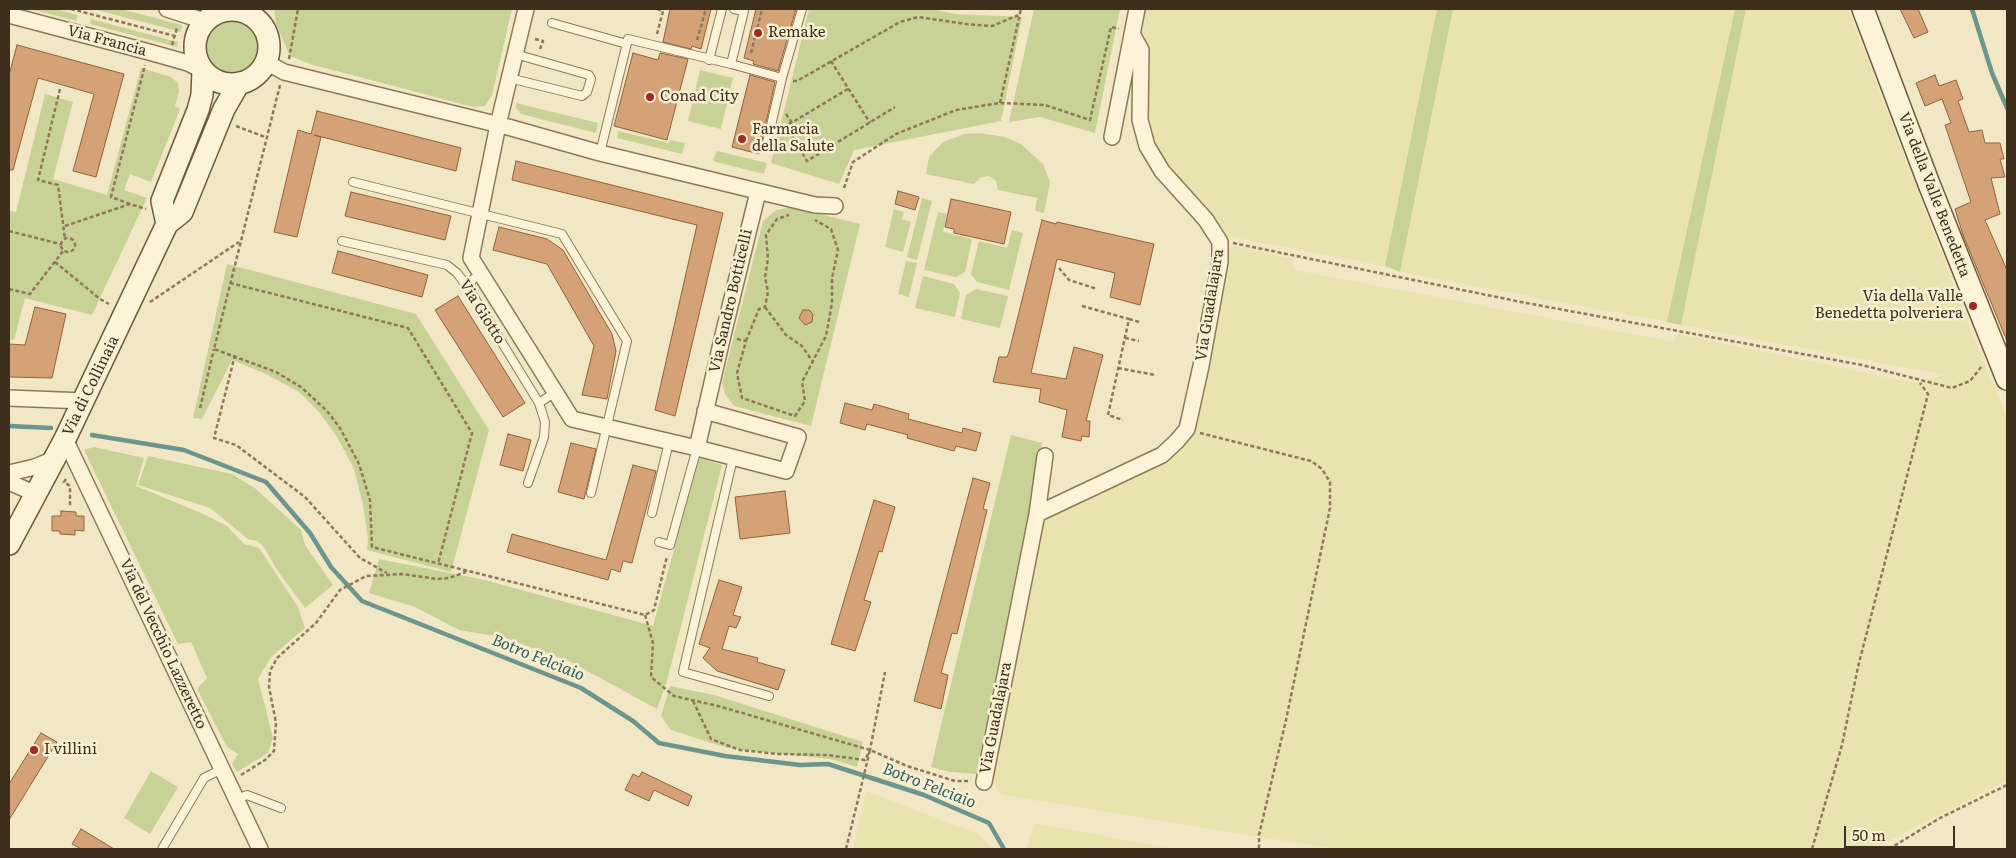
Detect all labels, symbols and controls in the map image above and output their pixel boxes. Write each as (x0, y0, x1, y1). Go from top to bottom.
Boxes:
street label: Via Francia (65, 22, 149, 60)
place label: Remake (768, 24, 825, 42)
marker: Remake (752, 27, 764, 39)
place label: Conad City (660, 88, 739, 106)
marker: Conad City (644, 91, 656, 103)
street label: Via della Valle Benedetta (1894, 110, 1974, 280)
place label: Farmacia della Salute (752, 121, 834, 156)
marker: Farmacia della Salute (736, 133, 748, 145)
street label: Via Sandro Botticelli (706, 227, 756, 375)
street label: Via Guadalajara (1192, 248, 1228, 362)
street label: Via Giotto (455, 276, 509, 348)
place label: Via della Valle Benedetta polveriera (1815, 288, 1963, 323)
marker: Via della Valle Benedetta polveriera (1967, 300, 1979, 312)
street label: Via di Collinaia (59, 333, 123, 439)
street label: Via del Vecchio Lazzeretto (116, 556, 210, 732)
water label: Botro Felciaio (489, 631, 587, 685)
street label: Via Guadalajara (976, 661, 1016, 775)
place label: I villini (44, 741, 97, 759)
marker: I villini (28, 744, 40, 756)
water label: Botro Felciaio (880, 759, 978, 813)
scale bar (1846, 816, 1957, 848)
text: 50 m (1852, 823, 1886, 846)

